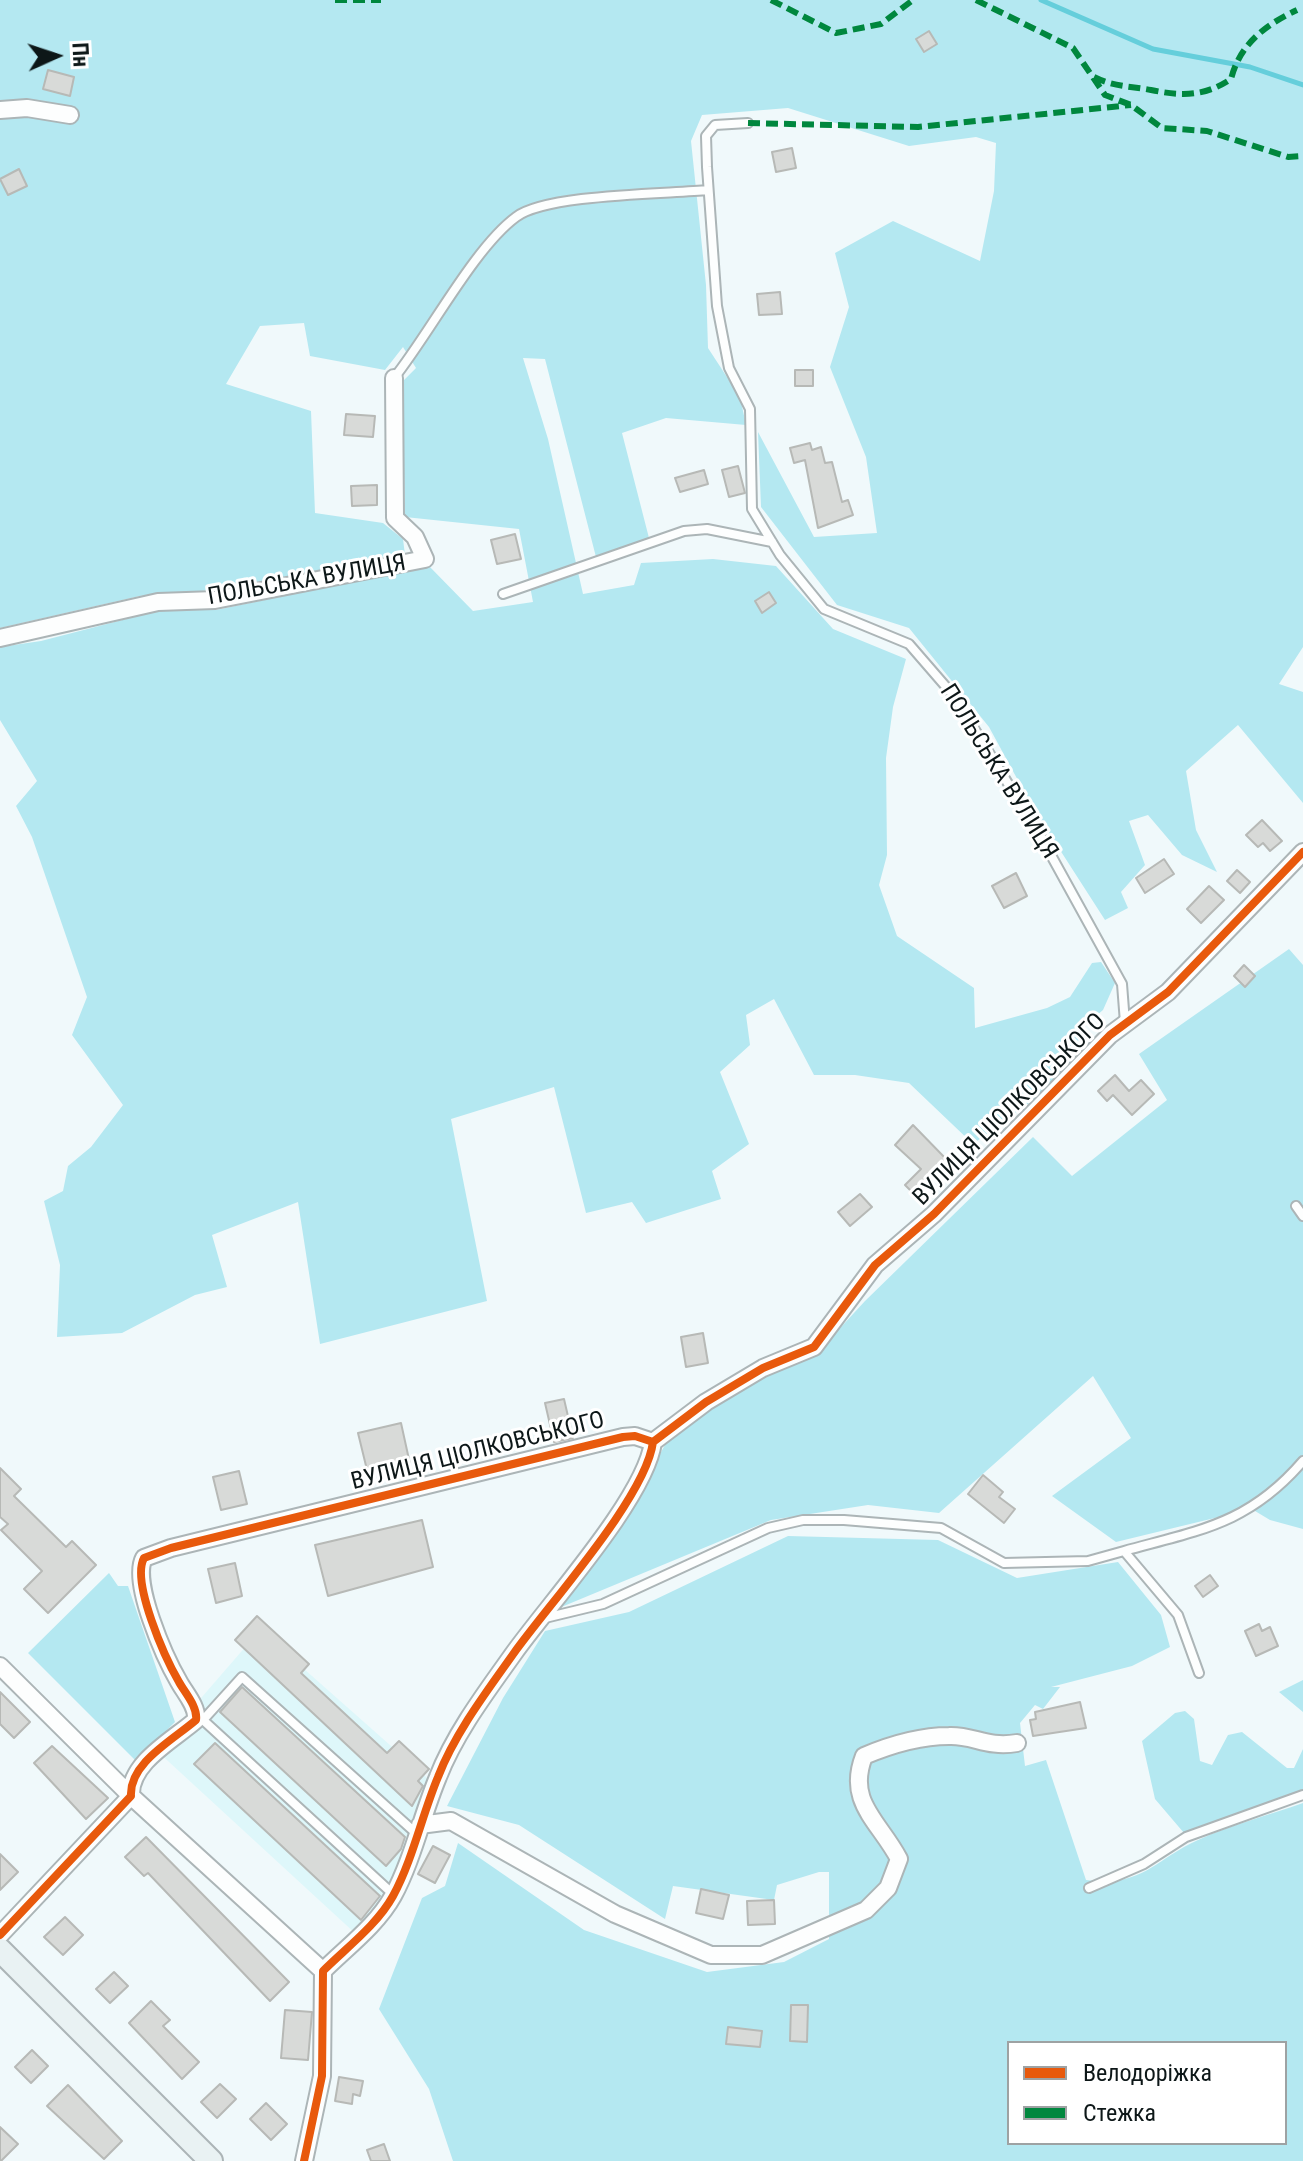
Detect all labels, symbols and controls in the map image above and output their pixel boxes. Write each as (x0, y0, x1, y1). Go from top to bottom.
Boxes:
north arrow (16, 16, 96, 96)
text: Пн (67, 42, 94, 68)
street label: ПОЛЬСЬКА ВУЛИЦЯ (206, 549, 408, 613)
street label: ПОЛЬСЬКА ВУЛИЦЯ (933, 679, 1063, 865)
street label: ВУЛИЦЯ ЦІОЛКОВСЬКОГО (908, 1008, 1112, 1212)
street label: ВУЛИЦЯ ЦІОЛКОВСЬКОГО (348, 1407, 608, 1497)
legend (1007, 2041, 1287, 2145)
text: Велодоріжка (1083, 2059, 1212, 2087)
text: Стежка (1083, 2099, 1156, 2127)

